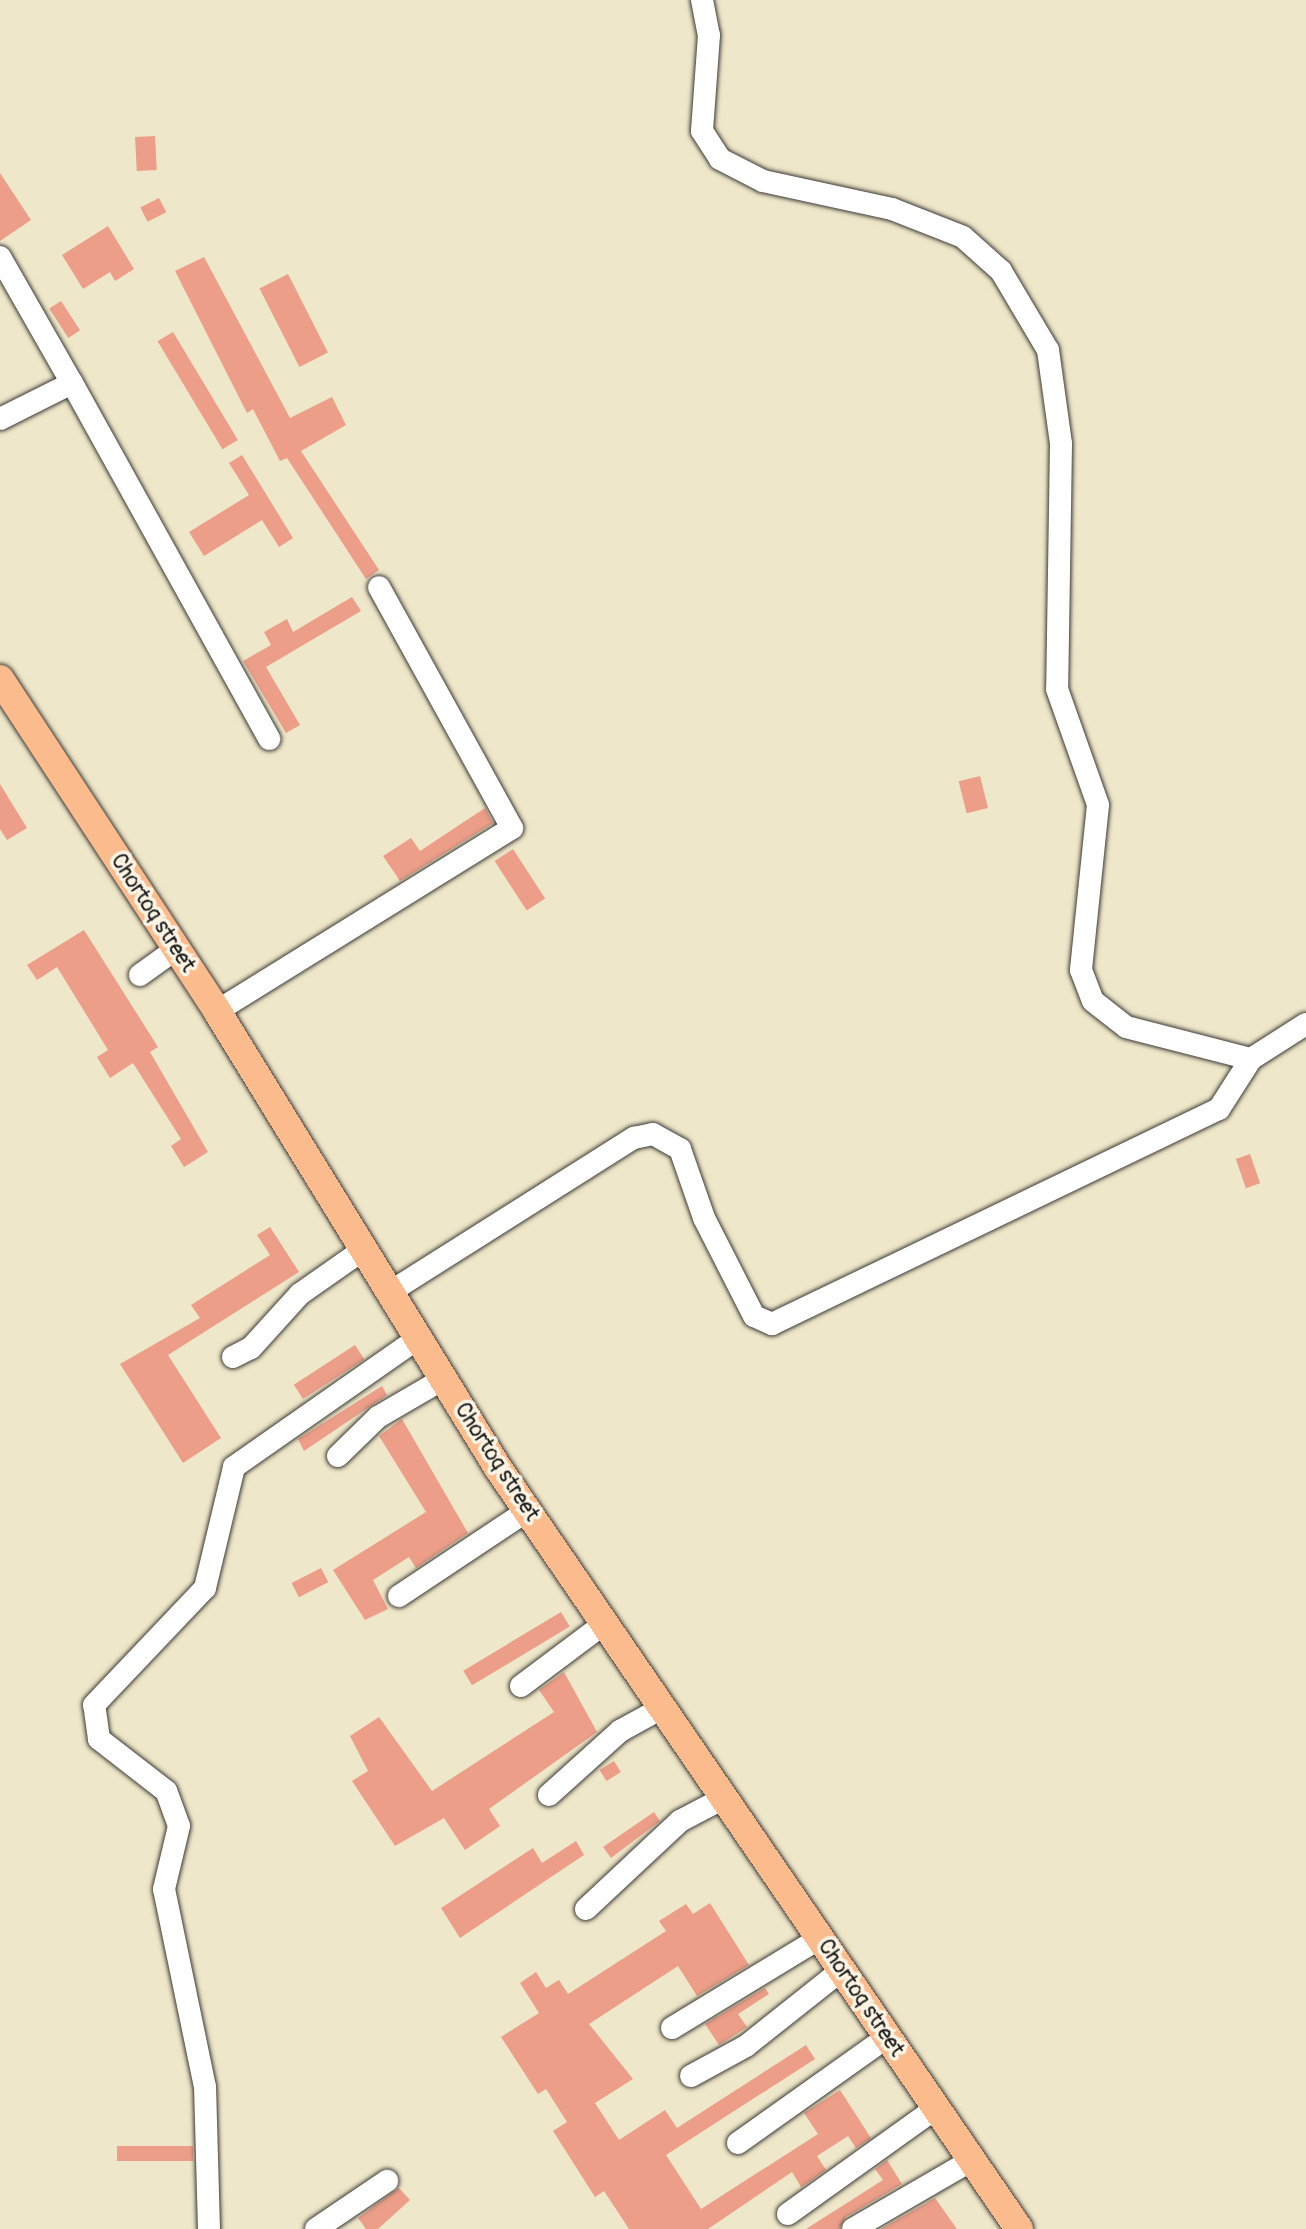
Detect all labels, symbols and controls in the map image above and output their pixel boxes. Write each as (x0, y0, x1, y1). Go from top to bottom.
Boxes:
street label: Chortoq street (105, 849, 201, 977)
street label: Chortoq street (449, 1398, 545, 1526)
street label: Chortoq street (812, 1934, 910, 2062)

